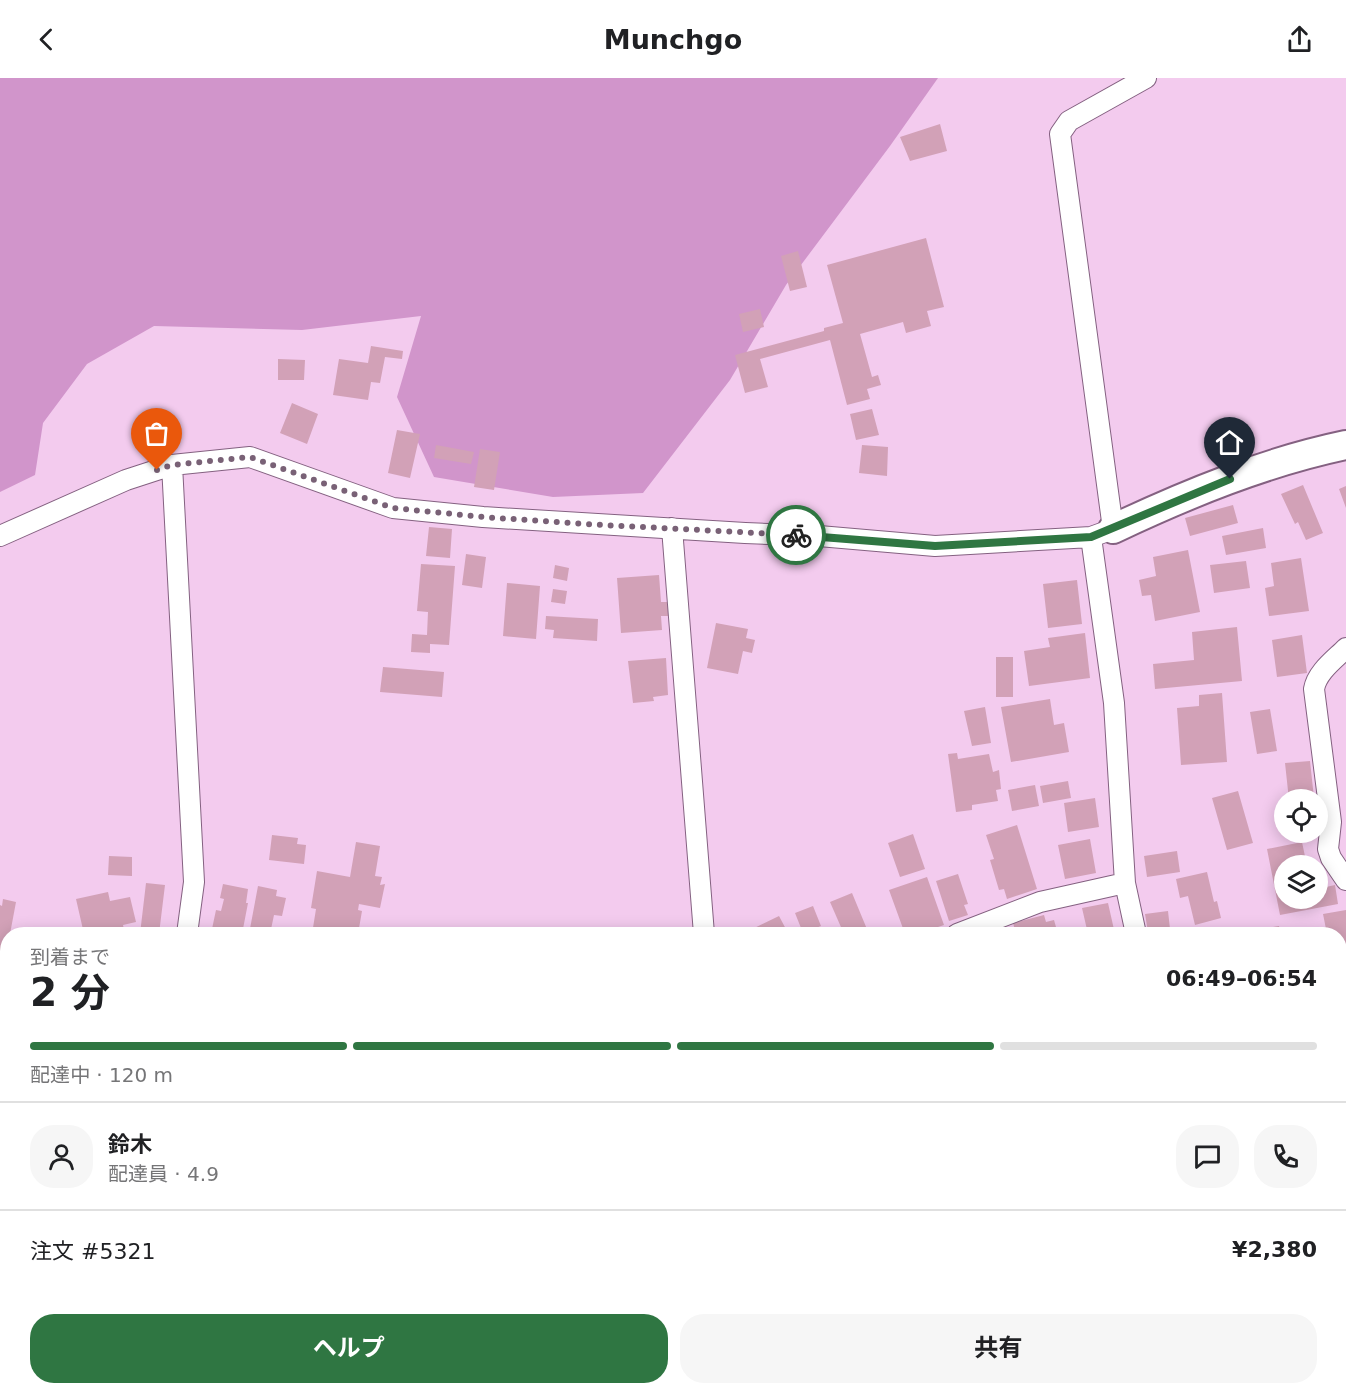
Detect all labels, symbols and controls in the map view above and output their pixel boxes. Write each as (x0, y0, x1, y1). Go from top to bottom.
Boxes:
icon: back (30, 23, 63, 56)
icon: share (1283, 23, 1316, 56)
text: Munchgo (604, 24, 742, 55)
pin (131, 408, 182, 470)
icon: bag (140, 417, 173, 450)
pin (1204, 417, 1255, 479)
icon: home (1213, 426, 1246, 459)
courier (766, 505, 826, 565)
icon: bike (780, 519, 813, 552)
map controls (1274, 789, 1328, 909)
button: locate (1274, 789, 1328, 843)
button: layers (1274, 855, 1328, 909)
text: 到着まで (30, 945, 110, 969)
text: 06:49–06:54 (1166, 966, 1317, 991)
text: 2 分 (30, 970, 110, 1015)
text: 配達中 · 120 m (30, 1063, 173, 1087)
button: person (30, 1125, 93, 1188)
button: chat (1176, 1125, 1239, 1188)
button: phone (1254, 1125, 1317, 1188)
text: 鈴木 (108, 1132, 152, 1157)
text: 配達員 · 4.9 (108, 1162, 219, 1186)
text: ¥2,380 (1232, 1237, 1317, 1262)
text: 注文 #5321 (30, 1239, 155, 1264)
button: ヘルプ (30, 1314, 668, 1383)
button: 共有 (680, 1314, 1317, 1383)

